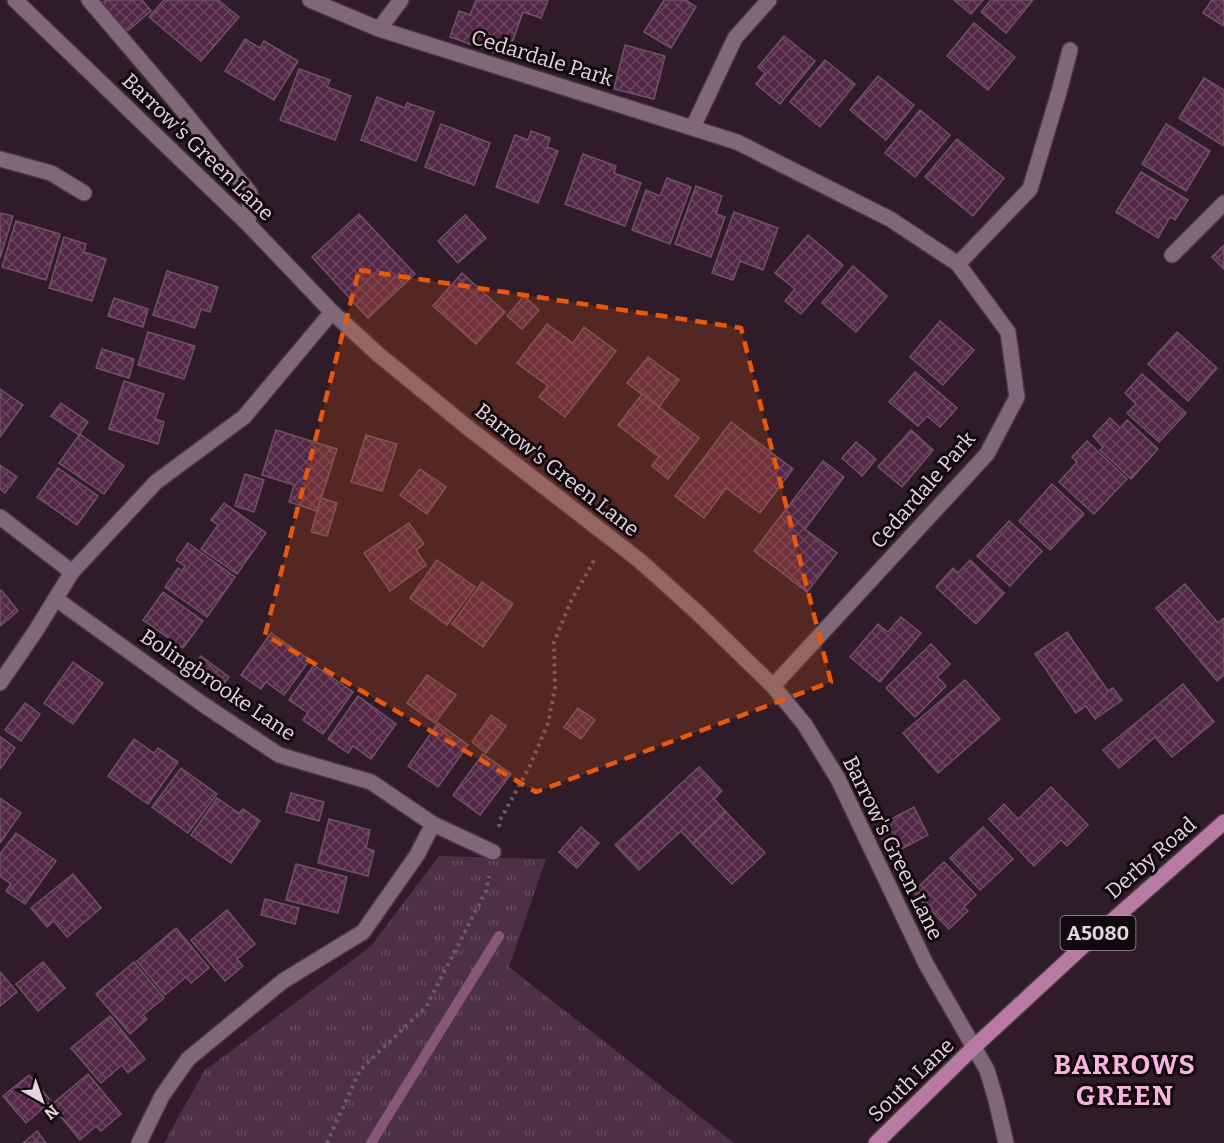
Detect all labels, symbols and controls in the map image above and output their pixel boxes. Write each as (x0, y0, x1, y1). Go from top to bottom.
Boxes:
street label: Cedardale Park (468, 24, 616, 92)
street label: Barrow's Green Lane (117, 68, 279, 226)
street label: Barrow's Green Lane (470, 398, 644, 542)
street label: Cedardale Park (865, 426, 981, 554)
street label: Bolingbrooke Lane (135, 623, 301, 747)
street label: Barrow's Green Lane (837, 752, 949, 944)
street label: Derby Road (1100, 812, 1202, 904)
road number: A5080 (1060, 916, 1136, 950)
street label: South Lane (863, 1033, 959, 1127)
district label: BARROWS GREEN (1054, 1049, 1196, 1112)
north arrow (12, 1071, 72, 1131)
text: N (40, 1101, 62, 1123)

